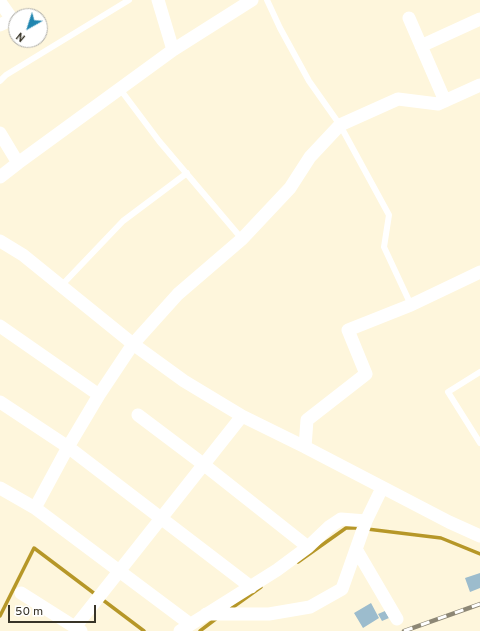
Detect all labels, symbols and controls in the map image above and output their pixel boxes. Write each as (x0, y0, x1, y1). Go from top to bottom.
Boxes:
north arrow (8, 8, 48, 48)
text: N (14, 29, 29, 44)
scale bar (10, 597, 98, 623)
text: 50 m (15, 604, 43, 620)

